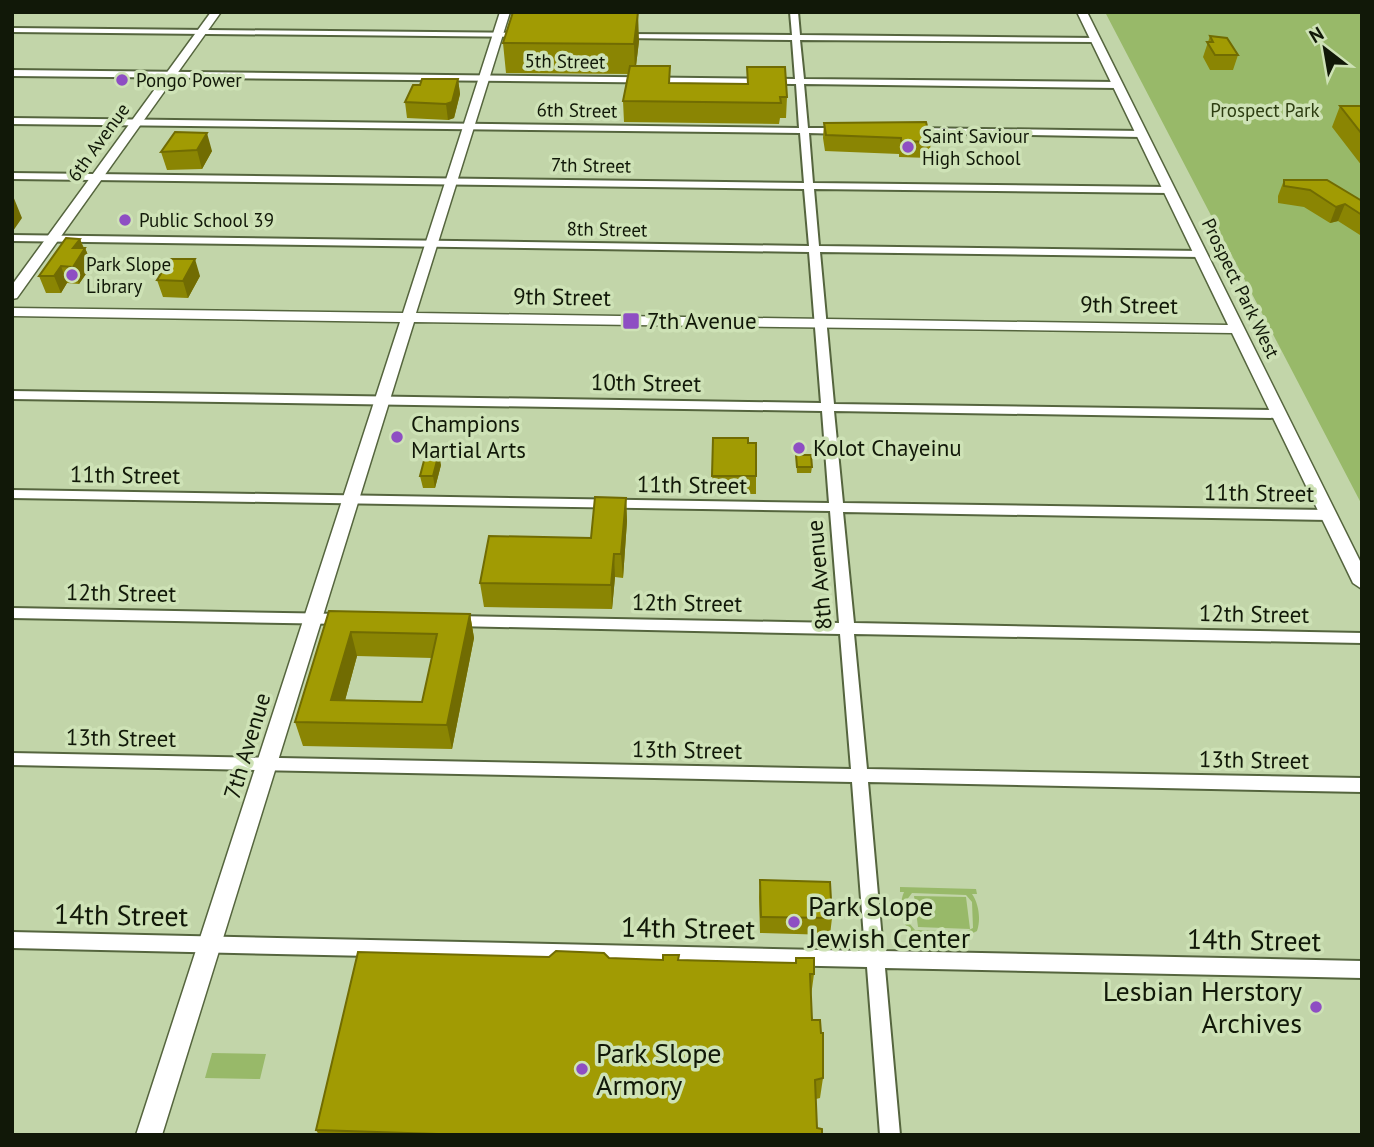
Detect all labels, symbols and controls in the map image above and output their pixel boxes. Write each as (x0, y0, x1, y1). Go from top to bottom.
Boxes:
north arrow (1290, 14, 1360, 84)
text: N (1305, 21, 1328, 48)
street label: 5th Street (524, 48, 606, 74)
place label: Pongo Power (136, 68, 242, 92)
marker: Pongo Power (114, 72, 130, 88)
street label: 6th Street (536, 97, 618, 123)
street label: 6th Avenue (62, 98, 134, 186)
park label: Prospect Park (1210, 98, 1320, 122)
place label: Saint Saviour High School (922, 124, 1030, 170)
marker: Saint Saviour High School (900, 139, 916, 155)
street label: 7th Street (551, 152, 632, 178)
place label: Public School 39 (139, 208, 274, 232)
marker: Public School 39 (117, 212, 133, 228)
street label: Prospect Park West (1197, 214, 1285, 362)
street label: 8th Street (566, 216, 648, 242)
place label: Park Slope Library (86, 252, 171, 298)
marker: Park Slope Library (64, 267, 80, 283)
street label: 9th Street (513, 281, 611, 312)
street label: 9th Street (1080, 289, 1178, 320)
place label: 7th Avenue (647, 306, 757, 335)
marker: 7th Avenue (621, 311, 641, 331)
street label: 10th Street (591, 367, 702, 398)
place label: Champions Martial Arts (411, 409, 526, 464)
marker: Champions Martial Arts (389, 429, 405, 445)
place label: Kolot Chayeinu (813, 433, 962, 462)
marker: Kolot Chayeinu (791, 440, 807, 456)
street label: 11th Street (70, 459, 181, 490)
street label: 11th Street (637, 469, 748, 500)
street label: 11th Street (1204, 477, 1315, 508)
street label: 8th Avenue (799, 519, 838, 631)
street label: 12th Street (66, 577, 177, 608)
street label: 12th Street (632, 587, 743, 618)
street label: 12th Street (1199, 598, 1310, 629)
street label: 7th Avenue (217, 689, 276, 803)
street label: 13th Street (66, 722, 177, 753)
street label: 13th Street (632, 734, 743, 765)
street label: 13th Street (1199, 744, 1310, 775)
place label: Park Slope Jewish Center (807, 887, 971, 956)
street label: 14th Street (54, 895, 189, 934)
street label: 14th Street (621, 908, 756, 947)
marker: Park Slope Jewish Center (786, 914, 802, 930)
street label: 14th Street (1187, 920, 1322, 959)
place label: Lesbian Herstory Archives (1103, 972, 1302, 1041)
marker: Lesbian Herstory Archives (1308, 999, 1324, 1015)
place label: Park Slope Armory (596, 1034, 722, 1103)
marker: Park Slope Armory (574, 1061, 590, 1077)

